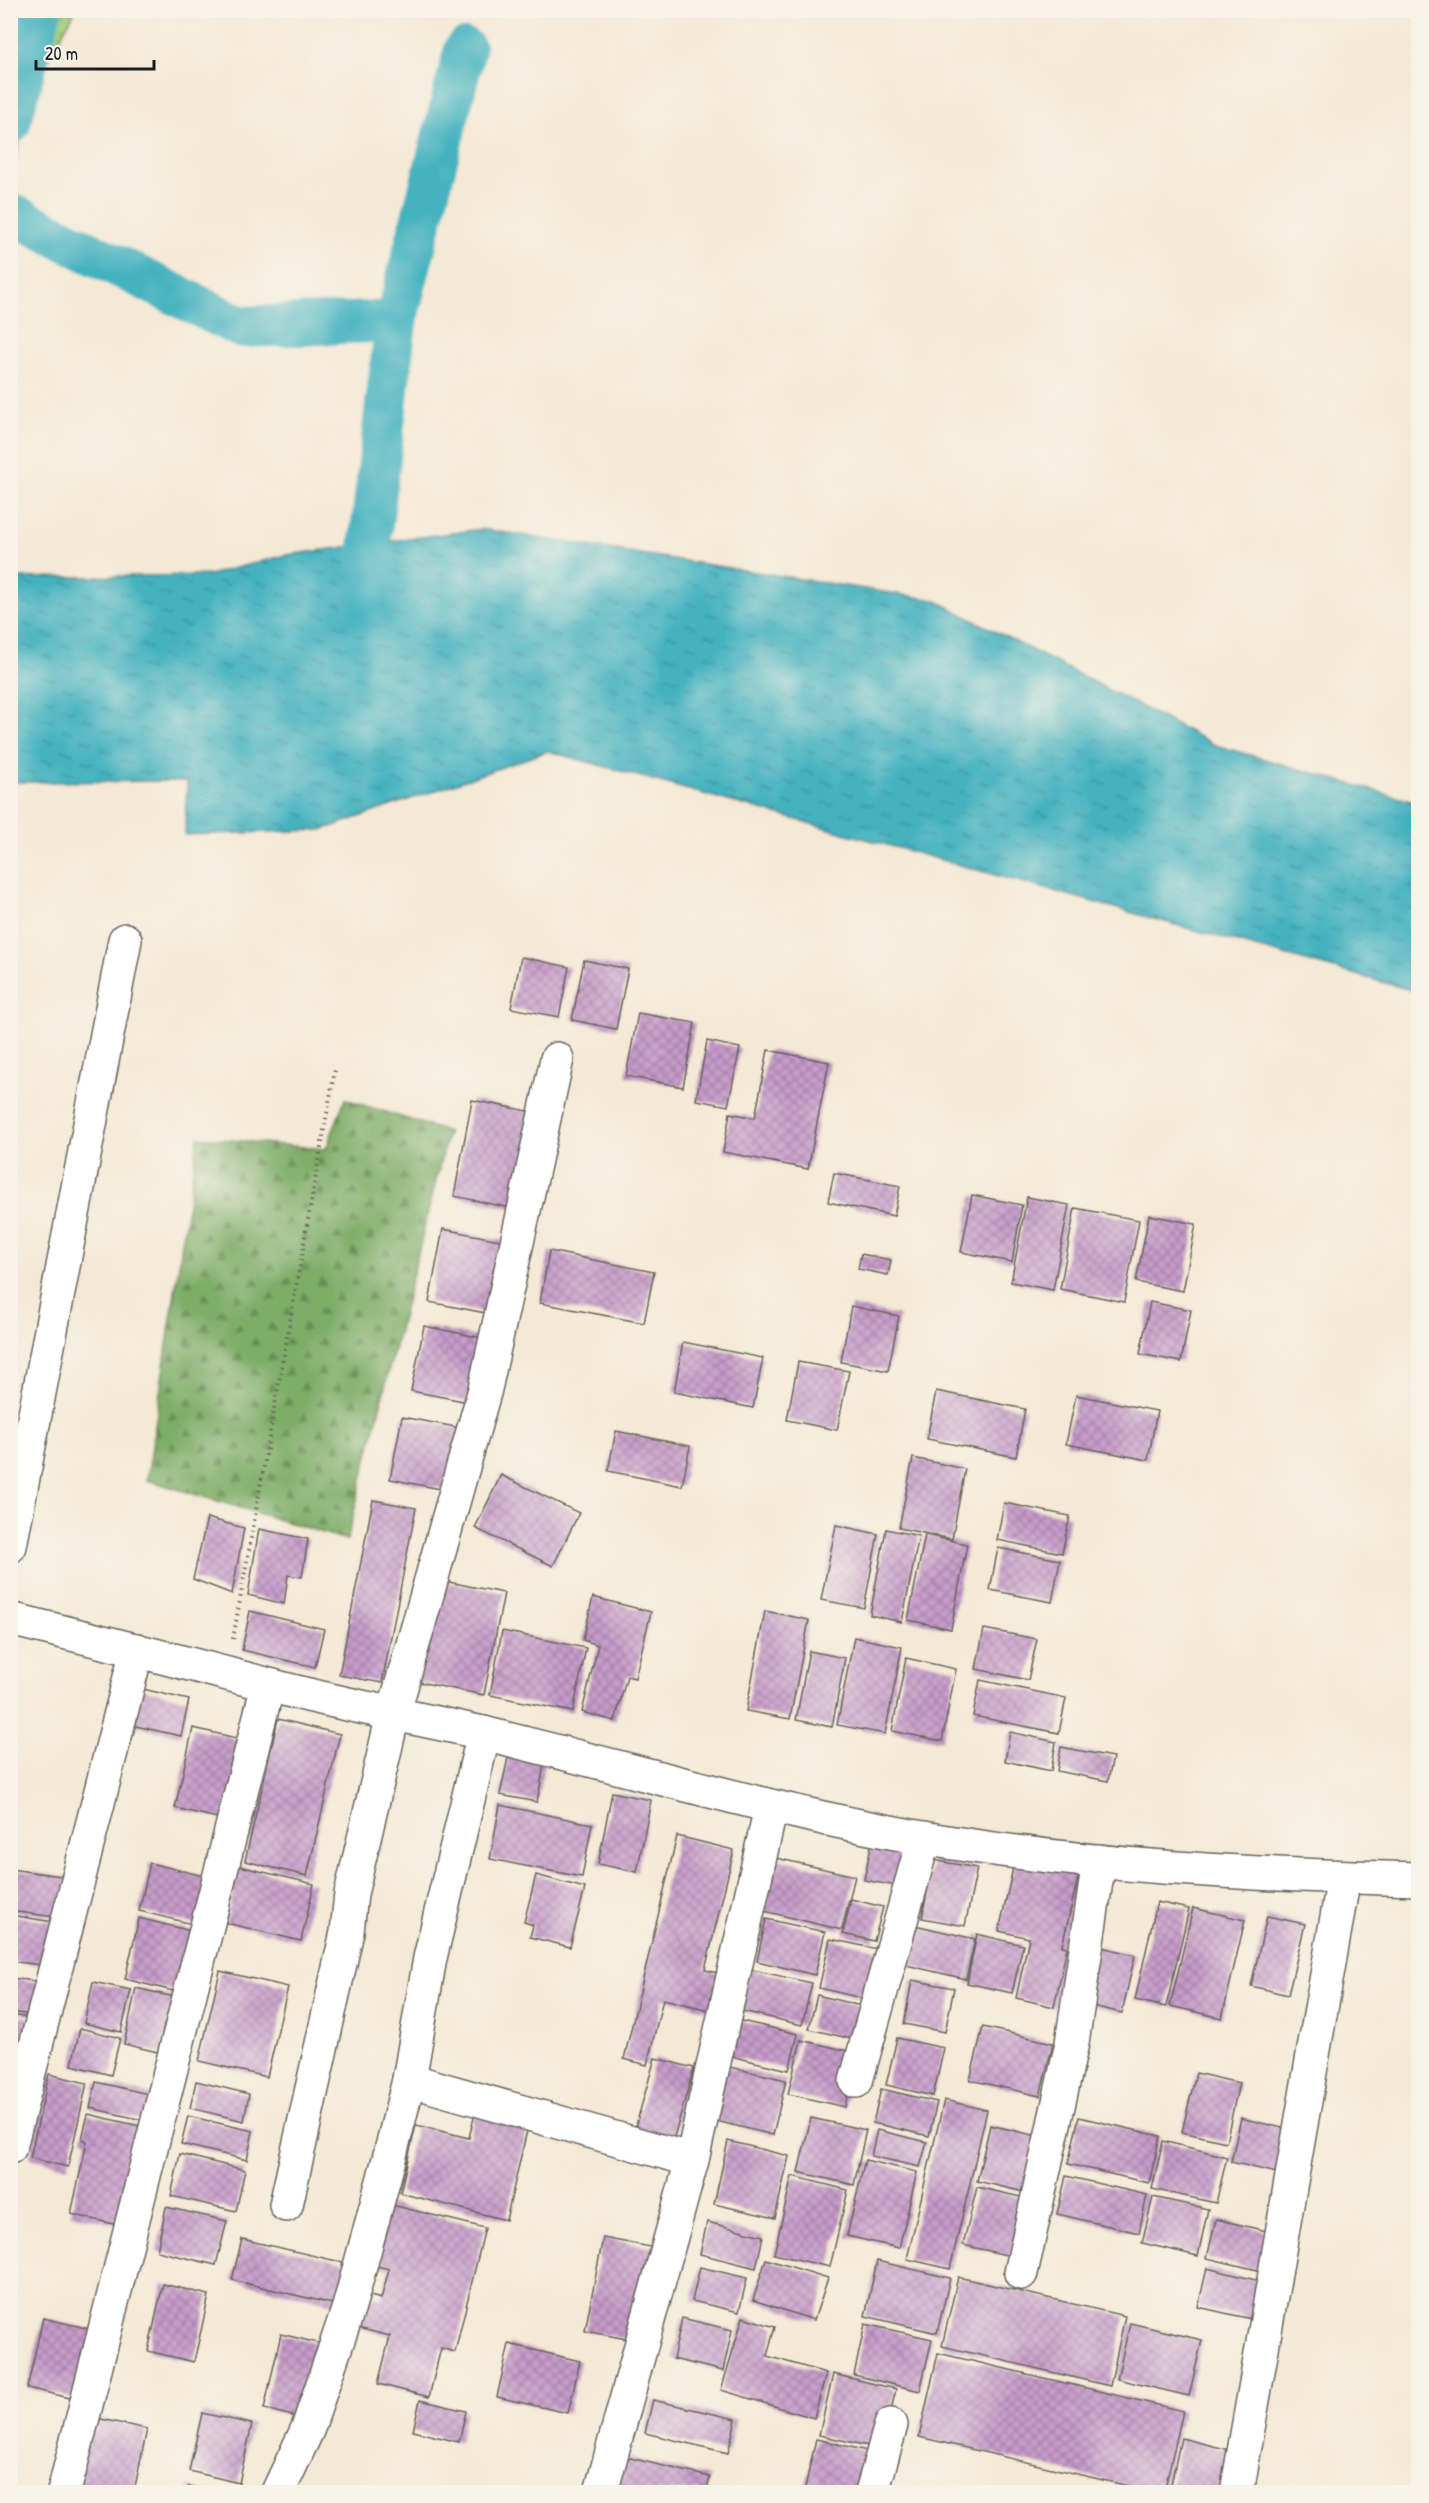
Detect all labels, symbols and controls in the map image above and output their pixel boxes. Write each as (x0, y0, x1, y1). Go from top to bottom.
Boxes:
scale bar (36, 33, 154, 71)
text: 20 m (45, 41, 78, 66)

